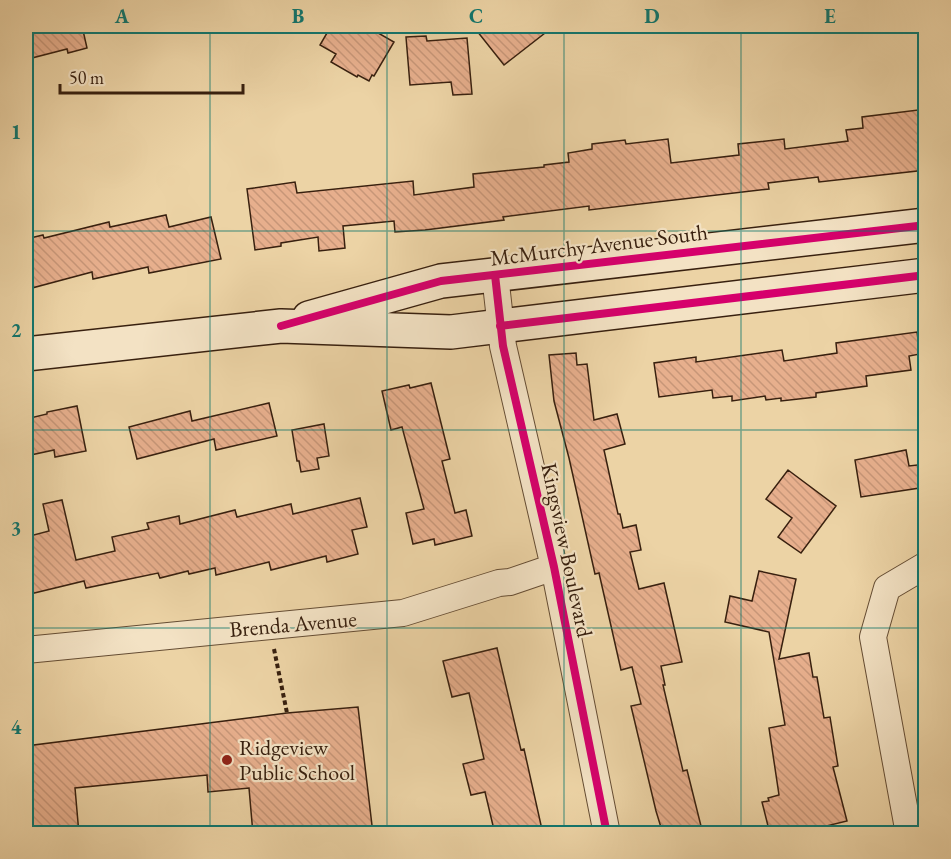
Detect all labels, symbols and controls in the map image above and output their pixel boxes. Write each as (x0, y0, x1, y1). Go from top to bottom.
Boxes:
text: A (114, 3, 130, 29)
text: B (292, 3, 304, 29)
text: C (469, 3, 483, 29)
text: D (644, 3, 660, 29)
text: E (824, 3, 836, 29)
scale bar (60, 57, 243, 95)
text: 50 m (69, 66, 104, 89)
text: 1 (11, 119, 21, 145)
street label: McMurchy Avenue South (489, 217, 709, 273)
text: 2 (11, 317, 22, 343)
street label: Kingsview Boulevard (534, 460, 600, 641)
text: 3 (11, 515, 21, 541)
street label: Brenda Avenue (228, 604, 358, 644)
text: 4 (11, 714, 22, 740)
place label: Ridgeview Public School (239, 733, 355, 787)
marker: Ridgeview Public School (220, 753, 234, 767)

